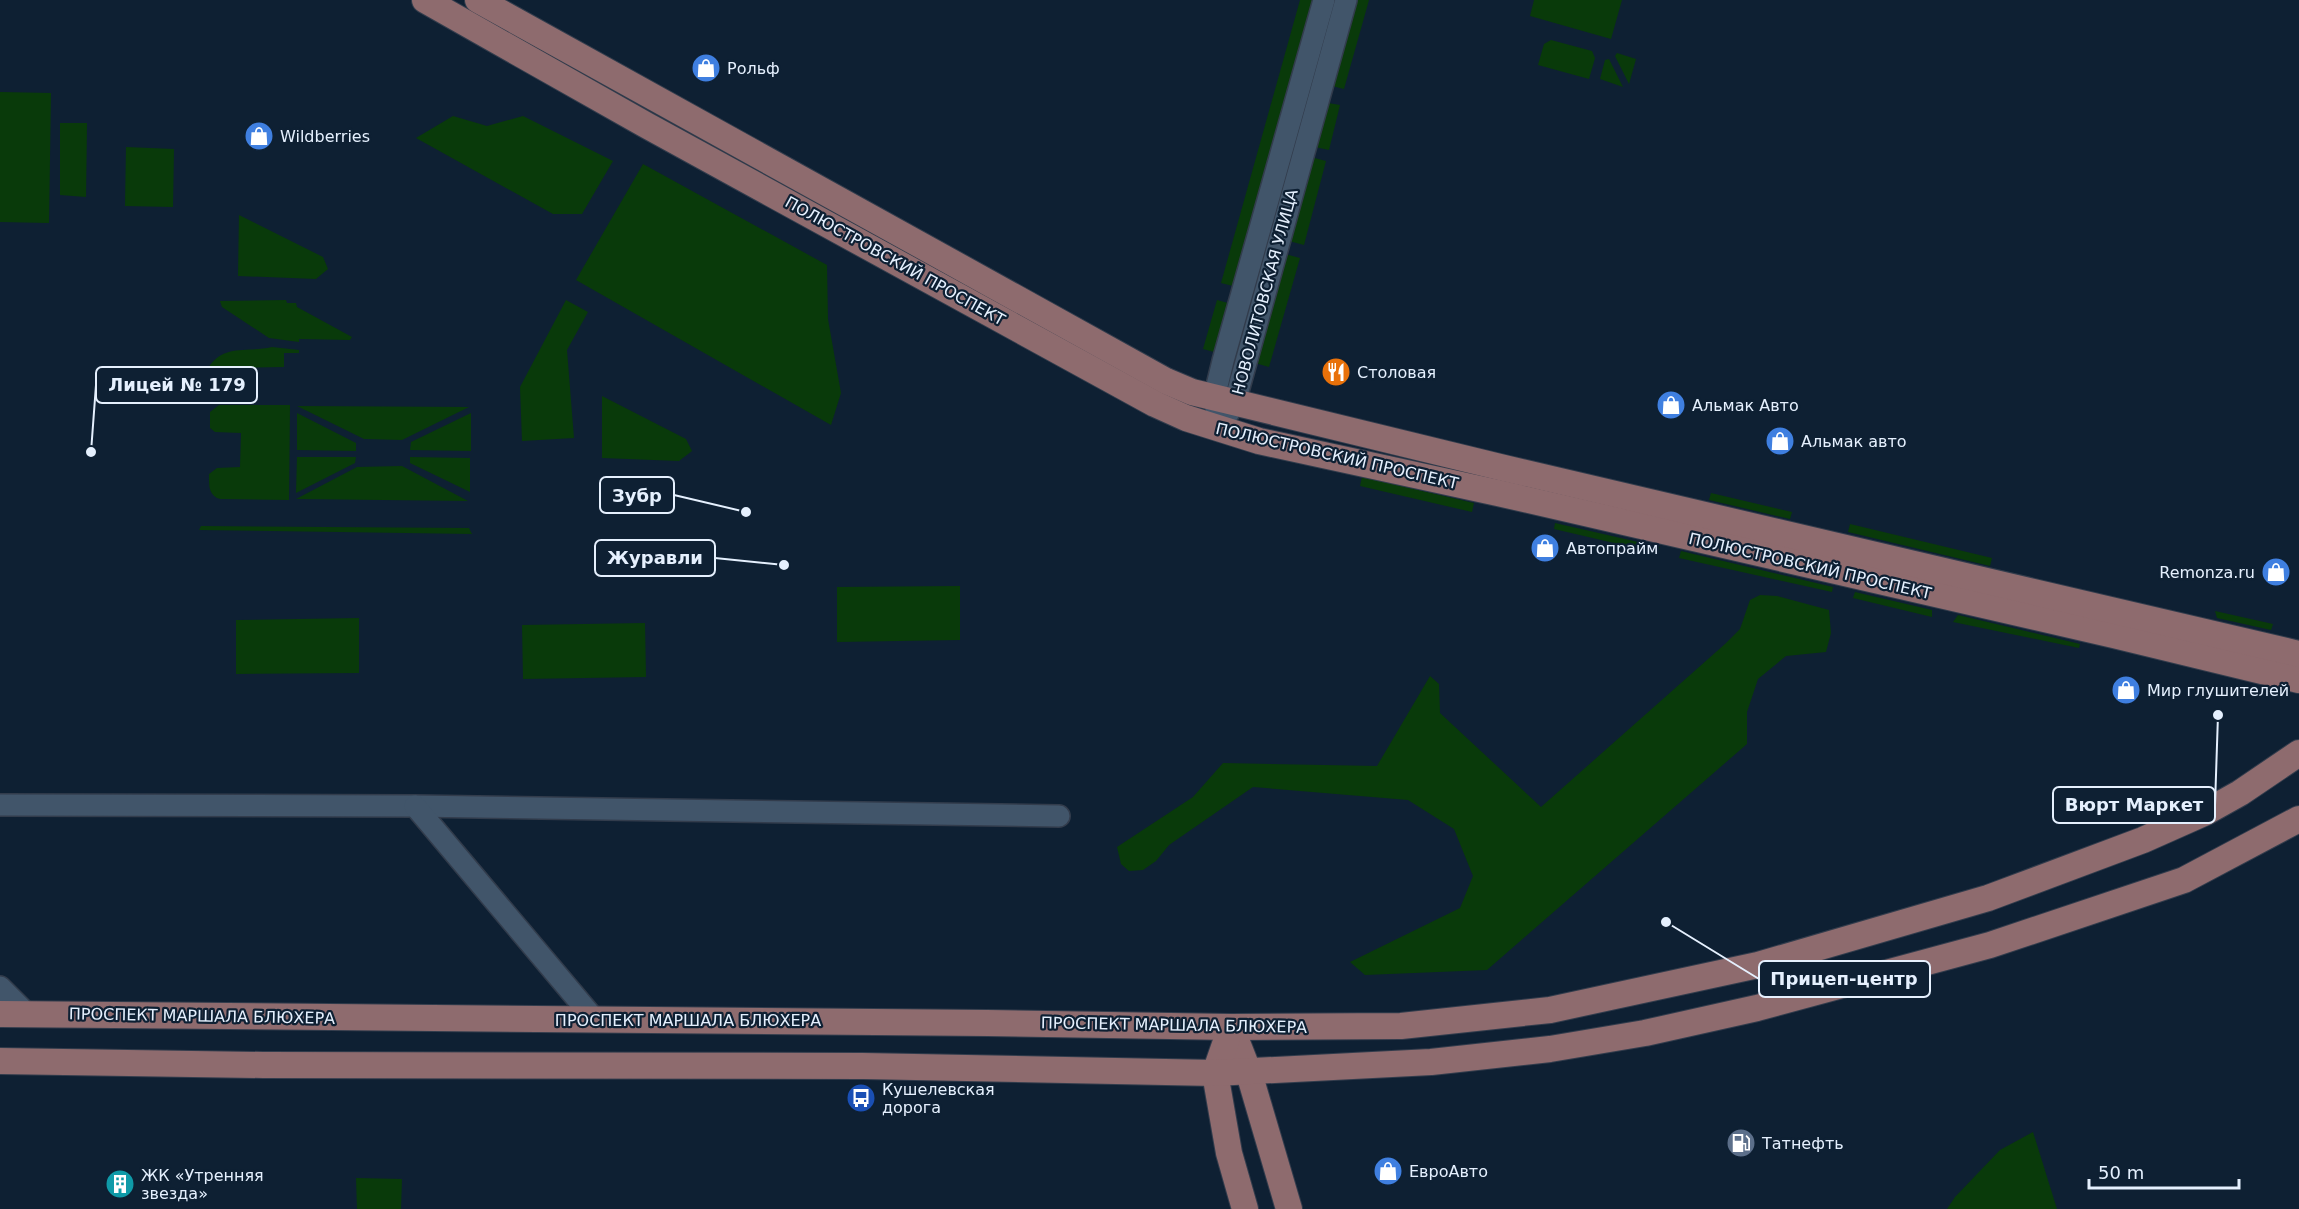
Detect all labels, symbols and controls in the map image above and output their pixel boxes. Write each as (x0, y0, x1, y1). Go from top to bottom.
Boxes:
shop icon: Рольф (690, 52, 722, 84)
place label: Рольф (727, 59, 780, 78)
shop icon: Wildberries (243, 120, 275, 152)
place label: Wildberries (280, 127, 370, 146)
street label: НОВОЛИТОВСКАЯ УЛИЦА (1228, 187, 1302, 397)
street label: ПОЛЮСТРОВСКИЙ ПРОСПЕКТ (782, 192, 1008, 330)
restaurant icon: Столовая (1320, 356, 1352, 388)
place label: Столовая (1357, 363, 1436, 382)
callout: Лицей № 179 (96, 367, 257, 403)
text: Лицей № 179 (108, 374, 246, 395)
shop icon: Альмак Авто (1655, 389, 1687, 421)
place label: Альмак Авто (1692, 396, 1799, 415)
street label: ПОЛЮСТРОВСКИЙ ПРОСПЕКТ (1214, 419, 1460, 493)
shop icon: Альмак авто (1764, 425, 1796, 457)
place label: Альмак авто (1801, 432, 1907, 451)
callout: Зубр (600, 477, 674, 513)
text: Зубр (612, 485, 662, 506)
street label: ПОЛЮСТРОВСКИЙ ПРОСПЕКТ (1687, 529, 1933, 603)
shop icon: Автопрайм (1529, 532, 1561, 564)
place label: Автопрайм (1566, 539, 1658, 558)
callout: Журавли (595, 540, 715, 576)
text: Журавли (607, 547, 703, 568)
shop icon: Remonza.ru (2260, 556, 2292, 588)
place label: Remonza.ru (2159, 563, 2255, 582)
shop icon: Мир глушителей (2110, 674, 2142, 706)
place label: Мир глушителей (2147, 681, 2289, 700)
callout: Вюрт Маркет (2053, 787, 2215, 823)
text: Вюрт Маркет (2065, 794, 2204, 815)
callout: Прицеп-центр (1759, 961, 1930, 997)
text: Прицеп-центр (1770, 968, 1918, 989)
street label: ПРОСПЕКТ МАРШАЛА БЛЮХЕРА (69, 1004, 335, 1028)
street label: ПРОСПЕКТ МАРШАЛА БЛЮХЕРА (555, 1011, 821, 1030)
street label: ПРОСПЕКТ МАРШАЛА БЛЮХЕРА (1041, 1013, 1307, 1037)
place label: Кушелевская дорога (882, 1080, 995, 1117)
bus stop icon: Кушелевская дорога (845, 1082, 877, 1114)
fuel station icon: Татнефть (1725, 1127, 1757, 1159)
place label: Татнефть (1761, 1134, 1844, 1153)
scale bar (2089, 1152, 2239, 1190)
shop icon: ЕвроАвто (1372, 1155, 1404, 1187)
place label: ЕвроАвто (1409, 1162, 1488, 1181)
text: 50 m (2098, 1162, 2144, 1183)
place label: ЖК «Утренняя звезда» (141, 1166, 264, 1203)
building icon: ЖК «Утренняя звезда» (104, 1168, 136, 1200)

